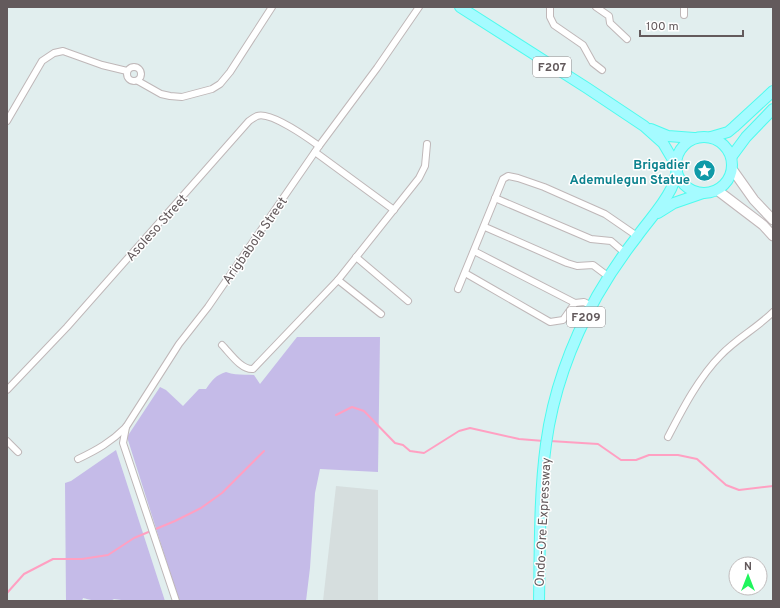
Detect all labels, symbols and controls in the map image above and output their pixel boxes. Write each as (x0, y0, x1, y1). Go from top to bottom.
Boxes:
scale bar (640, 12, 743, 38)
text: 100 m (646, 19, 679, 35)
road number: F207 (533, 57, 571, 77)
place label: Brigadier Ademulegun Statue (570, 158, 691, 189)
place icon: Brigadier Ademulegun Statue (692, 158, 718, 184)
street label: Asoleso Street (123, 192, 192, 265)
street label: Arigbabola Street (220, 194, 292, 288)
road number: F209 (567, 307, 605, 327)
street label: Ondo-Ore Expressway (533, 457, 555, 587)
north arrow (728, 556, 768, 596)
text: N (744, 560, 752, 574)

